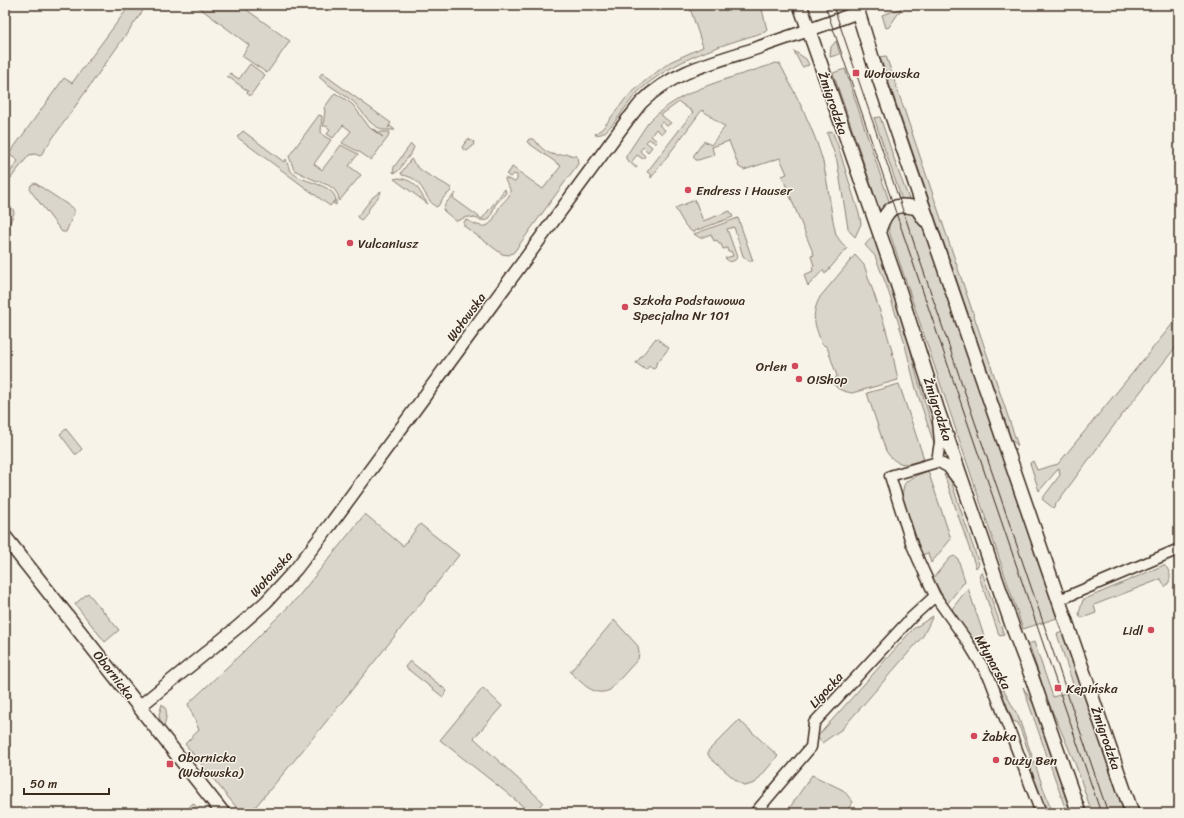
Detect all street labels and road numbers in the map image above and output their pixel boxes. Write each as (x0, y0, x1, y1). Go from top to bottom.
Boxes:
street label: Żmigrodzka (811, 68, 855, 139)
street label: Wołowska (440, 287, 492, 346)
street label: Żmigrodzka (917, 374, 959, 445)
street label: Wołowska (244, 545, 299, 602)
street label: Młynarska (968, 630, 1018, 694)
street label: Obornicka (87, 645, 141, 705)
street label: Ligocka (803, 666, 849, 714)
street label: Żmigrodzka (1084, 703, 1128, 774)

